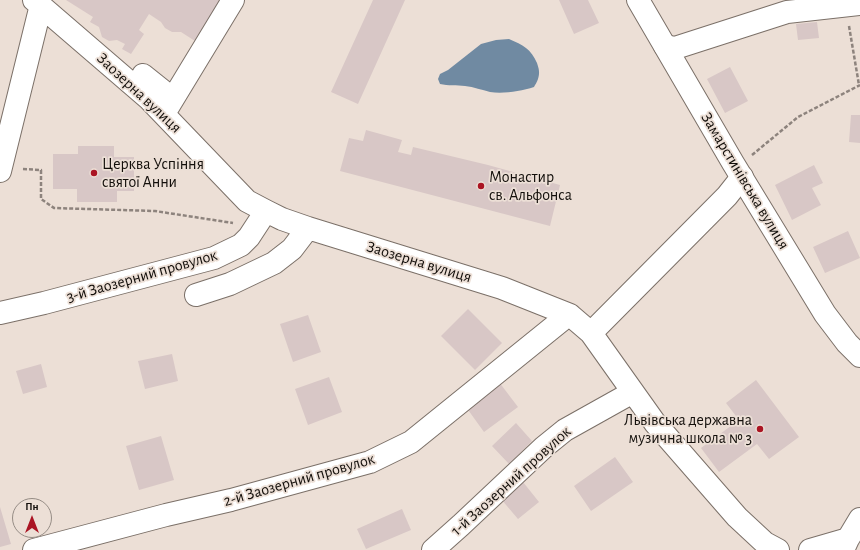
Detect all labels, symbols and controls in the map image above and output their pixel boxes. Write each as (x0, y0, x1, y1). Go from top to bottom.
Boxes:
street label: Заозерна вулиця (93, 49, 185, 137)
street label: Замарстинівська вулиця (697, 109, 793, 253)
place label: Церква Успіння святої Анни (102, 154, 204, 192)
place label: Монастир св. Альфонса (489, 167, 572, 205)
marker: Церква Успіння святої Анни (89, 168, 99, 178)
marker: Монастир св. Альфонса (476, 181, 486, 191)
street label: Заозерна вулиця (364, 237, 474, 287)
street label: 3-й Заозерний провулок (65, 245, 219, 307)
place label: Львівська державна музична школа № 3 (624, 410, 752, 448)
street label: 1-й Заозерний провулок (447, 422, 575, 540)
marker: Львівська державна музична школа № 3 (755, 424, 765, 434)
street label: 2-й Заозерний провулок (221, 449, 377, 511)
north arrow (12, 498, 52, 538)
text: Пн (25, 501, 39, 512)

